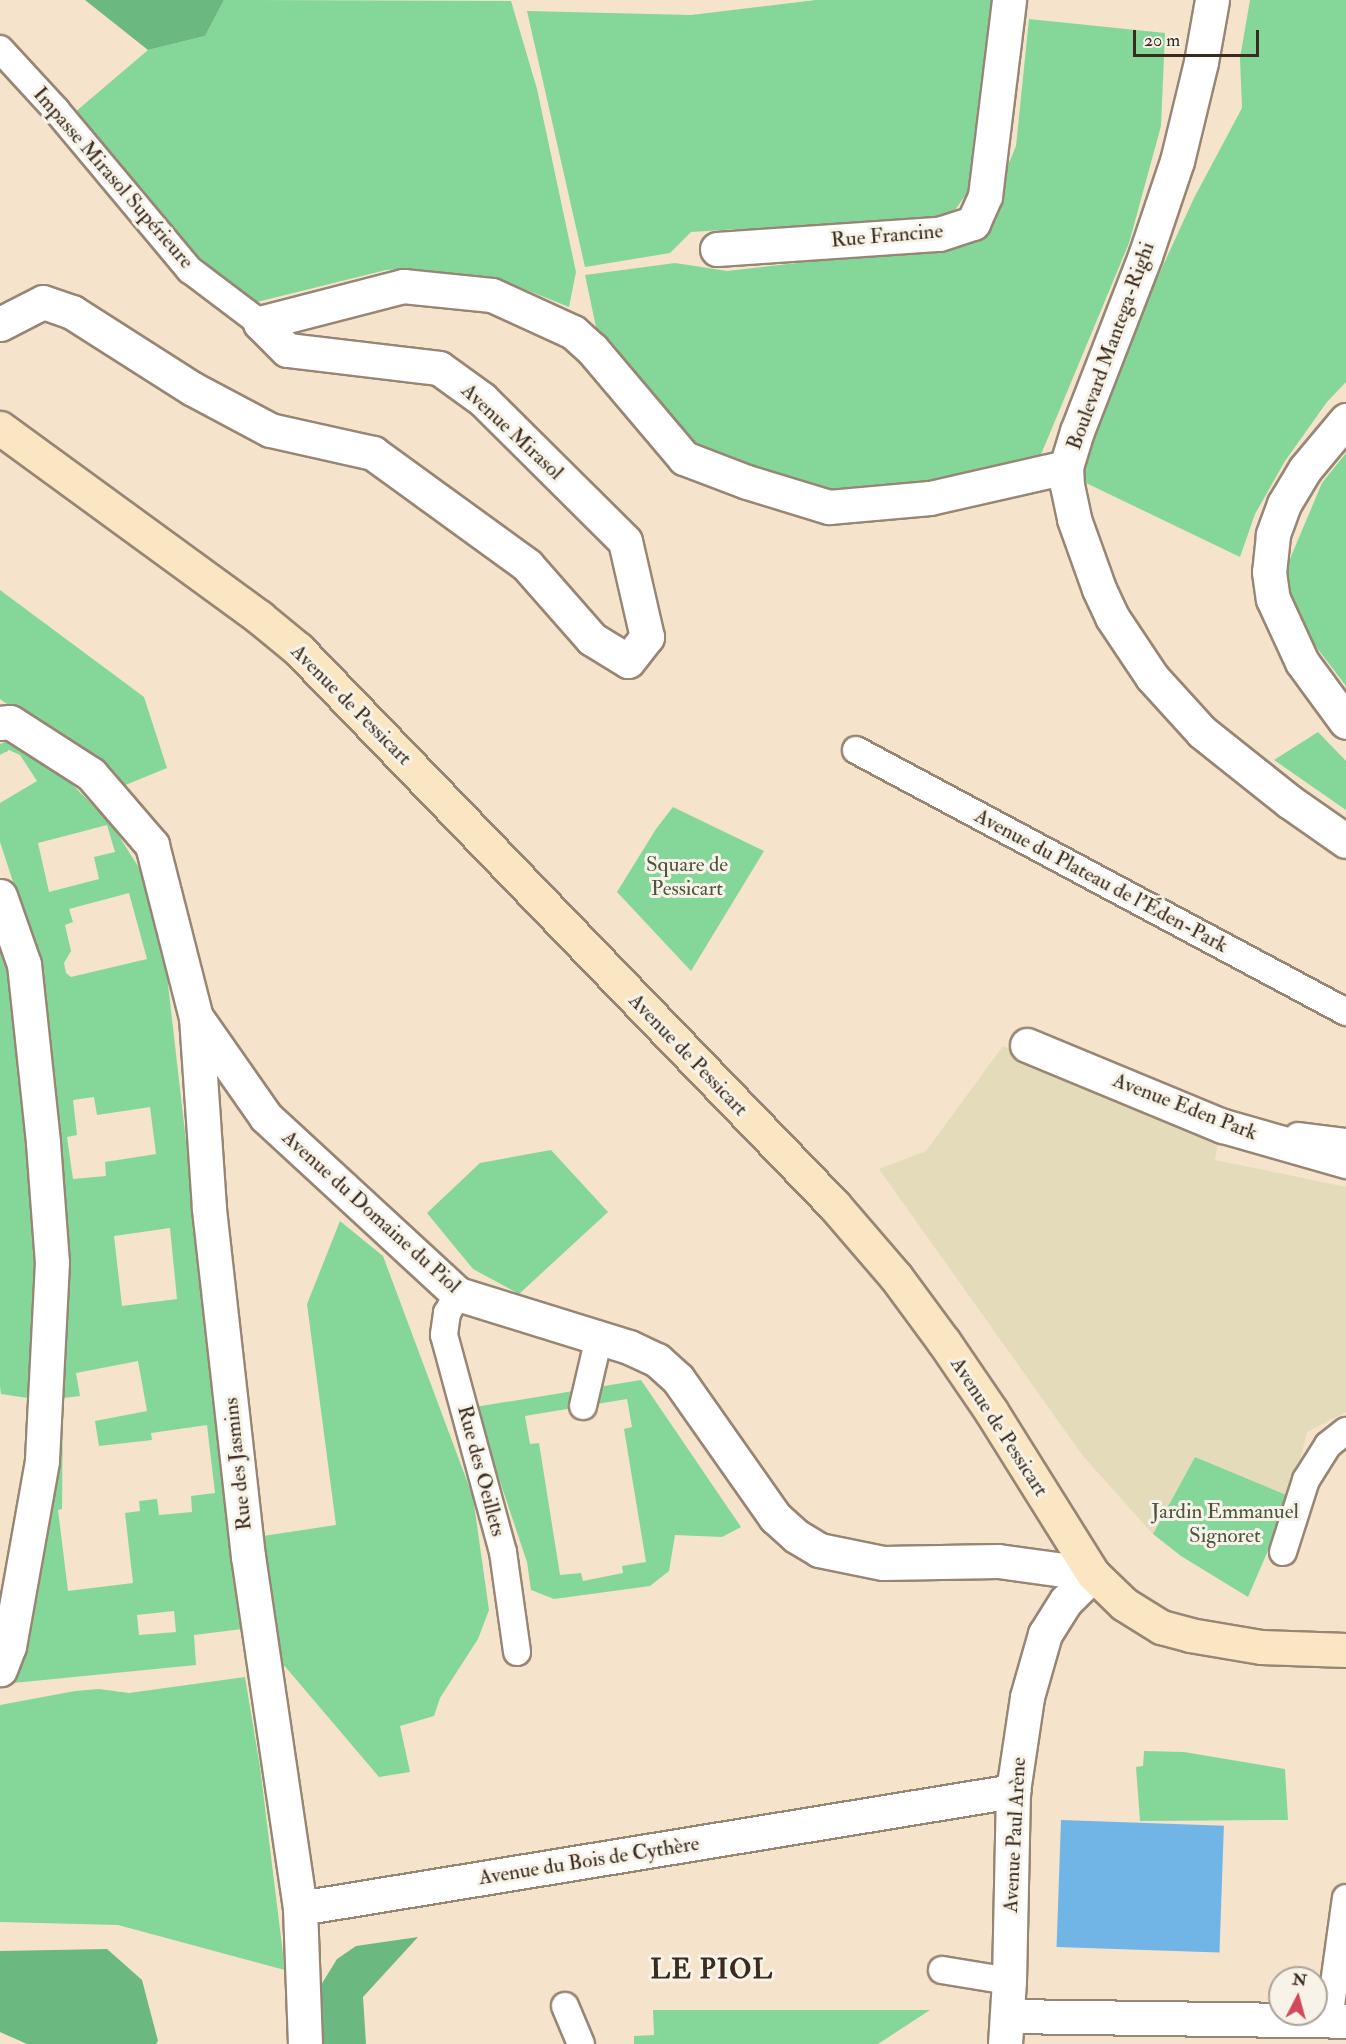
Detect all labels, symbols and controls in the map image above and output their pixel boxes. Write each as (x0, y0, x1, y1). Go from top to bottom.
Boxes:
scale bar (1136, 18, 1262, 56)
text: 20 m (1144, 29, 1180, 52)
street label: Impasse Mirasol Supérieure (27, 82, 199, 274)
street label: Rue Francine (830, 219, 944, 253)
street label: Boulevard Mantega-Righi (1062, 239, 1160, 453)
street label: Avenue Mirasol (456, 378, 568, 486)
street label: Avenue de Pessicart (285, 639, 417, 771)
street label: Avenue du Plateau de l'Éden-Park (970, 803, 1232, 959)
park label: Square de Pessicart (646, 852, 728, 902)
street label: Avenue de Pessicart (623, 988, 753, 1122)
street label: Avenue Eden Park (1109, 1068, 1261, 1146)
street label: Avenue du Domaine du Piol (277, 1125, 465, 1299)
street label: Avenue de Pessicart (945, 1353, 1053, 1501)
street label: Rue des Jasmins (218, 1396, 258, 1532)
street label: Rue des Oeillets (451, 1403, 511, 1539)
park label: Jardin Emmanuel Signoret (1151, 1499, 1299, 1549)
street label: Avenue Paul Arène (998, 1757, 1032, 1913)
street label: Avenue du Bois de Cythère (477, 1831, 701, 1891)
district label: LE PIOL (651, 1954, 773, 1986)
north arrow (1268, 1966, 1328, 2026)
text: N (1291, 1969, 1308, 1991)

